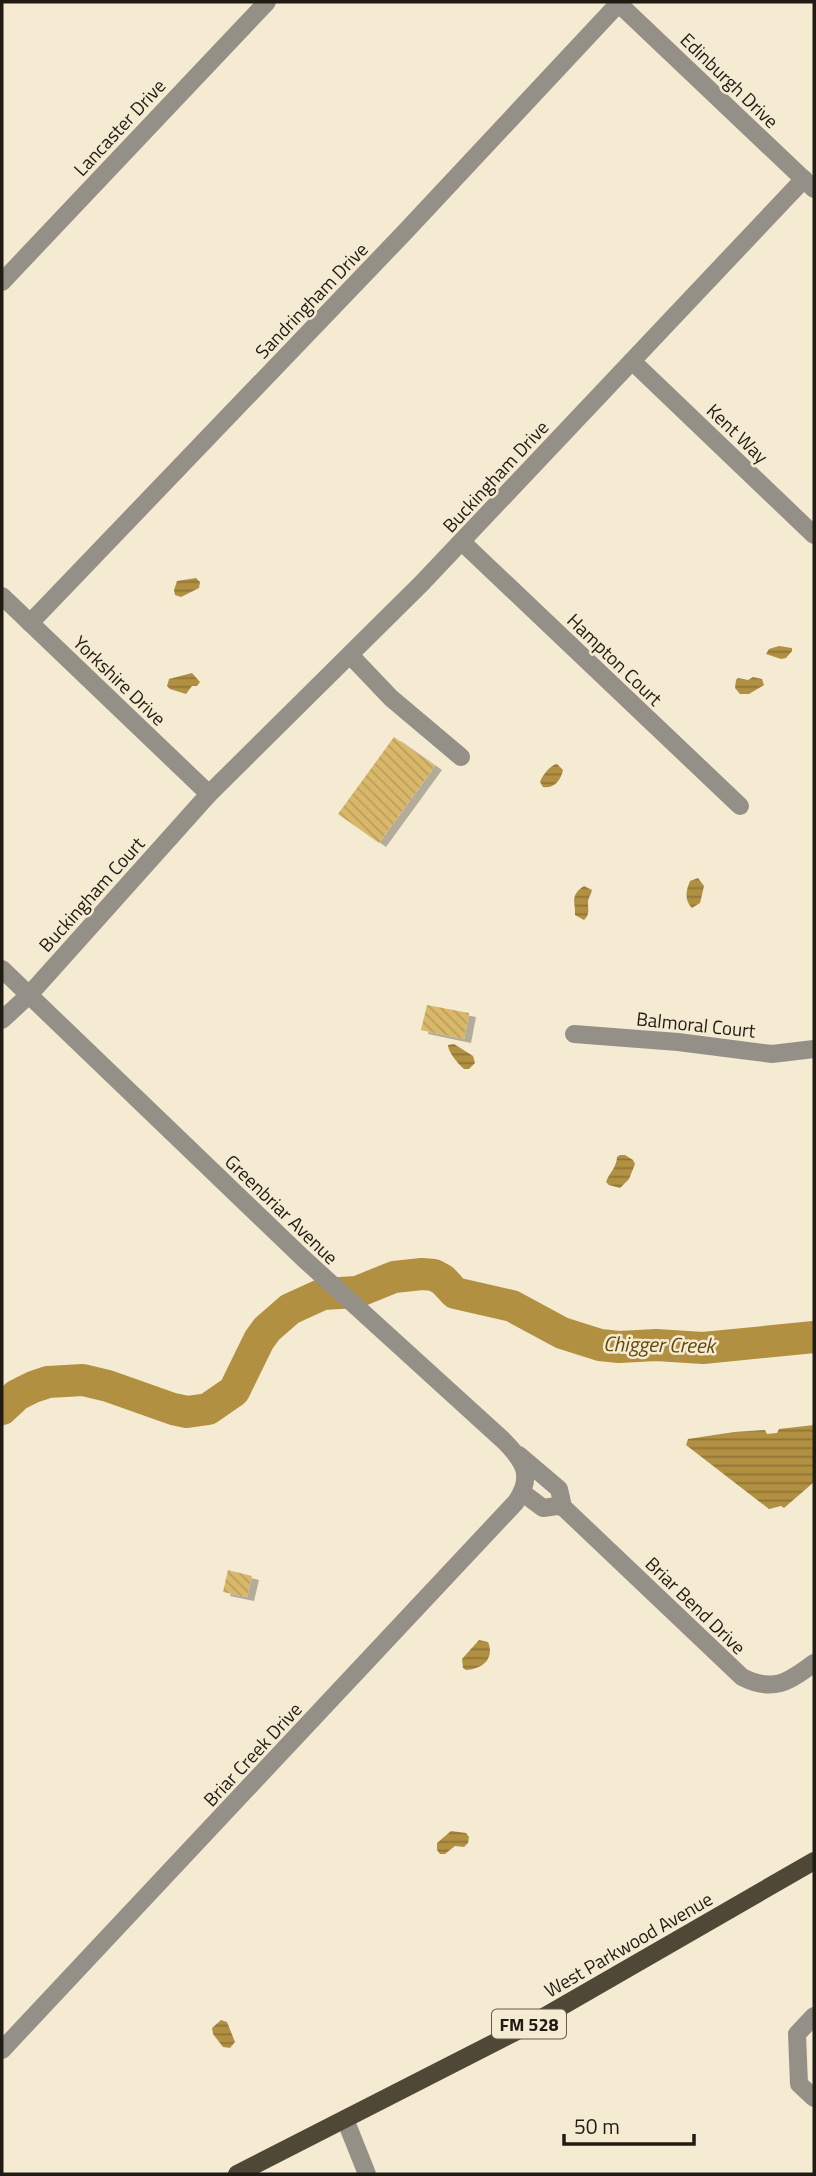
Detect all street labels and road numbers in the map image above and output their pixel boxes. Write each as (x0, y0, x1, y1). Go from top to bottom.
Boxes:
street label: Edinburgh Drive (674, 25, 786, 135)
street label: Lancaster Drive (66, 72, 172, 182)
street label: Sandringham Drive (248, 235, 374, 365)
street label: Kent Way (700, 396, 776, 470)
street label: Buckingham Drive (435, 413, 555, 539)
street label: Hampton Court (561, 606, 669, 712)
street label: Yorkshire Drive (67, 628, 173, 732)
street label: Buckingham Court (31, 830, 151, 958)
street label: Balmoral Court (635, 1003, 757, 1045)
street label: Greenbriar Avenue (219, 1147, 345, 1271)
street label: Briar Bend Drive (639, 1549, 753, 1661)
street label: Briar Creek Drive (196, 1695, 308, 1813)
street label: West Parkwood Avenue (538, 1884, 718, 2004)
road number: FM 528 (492, 2010, 566, 2038)

